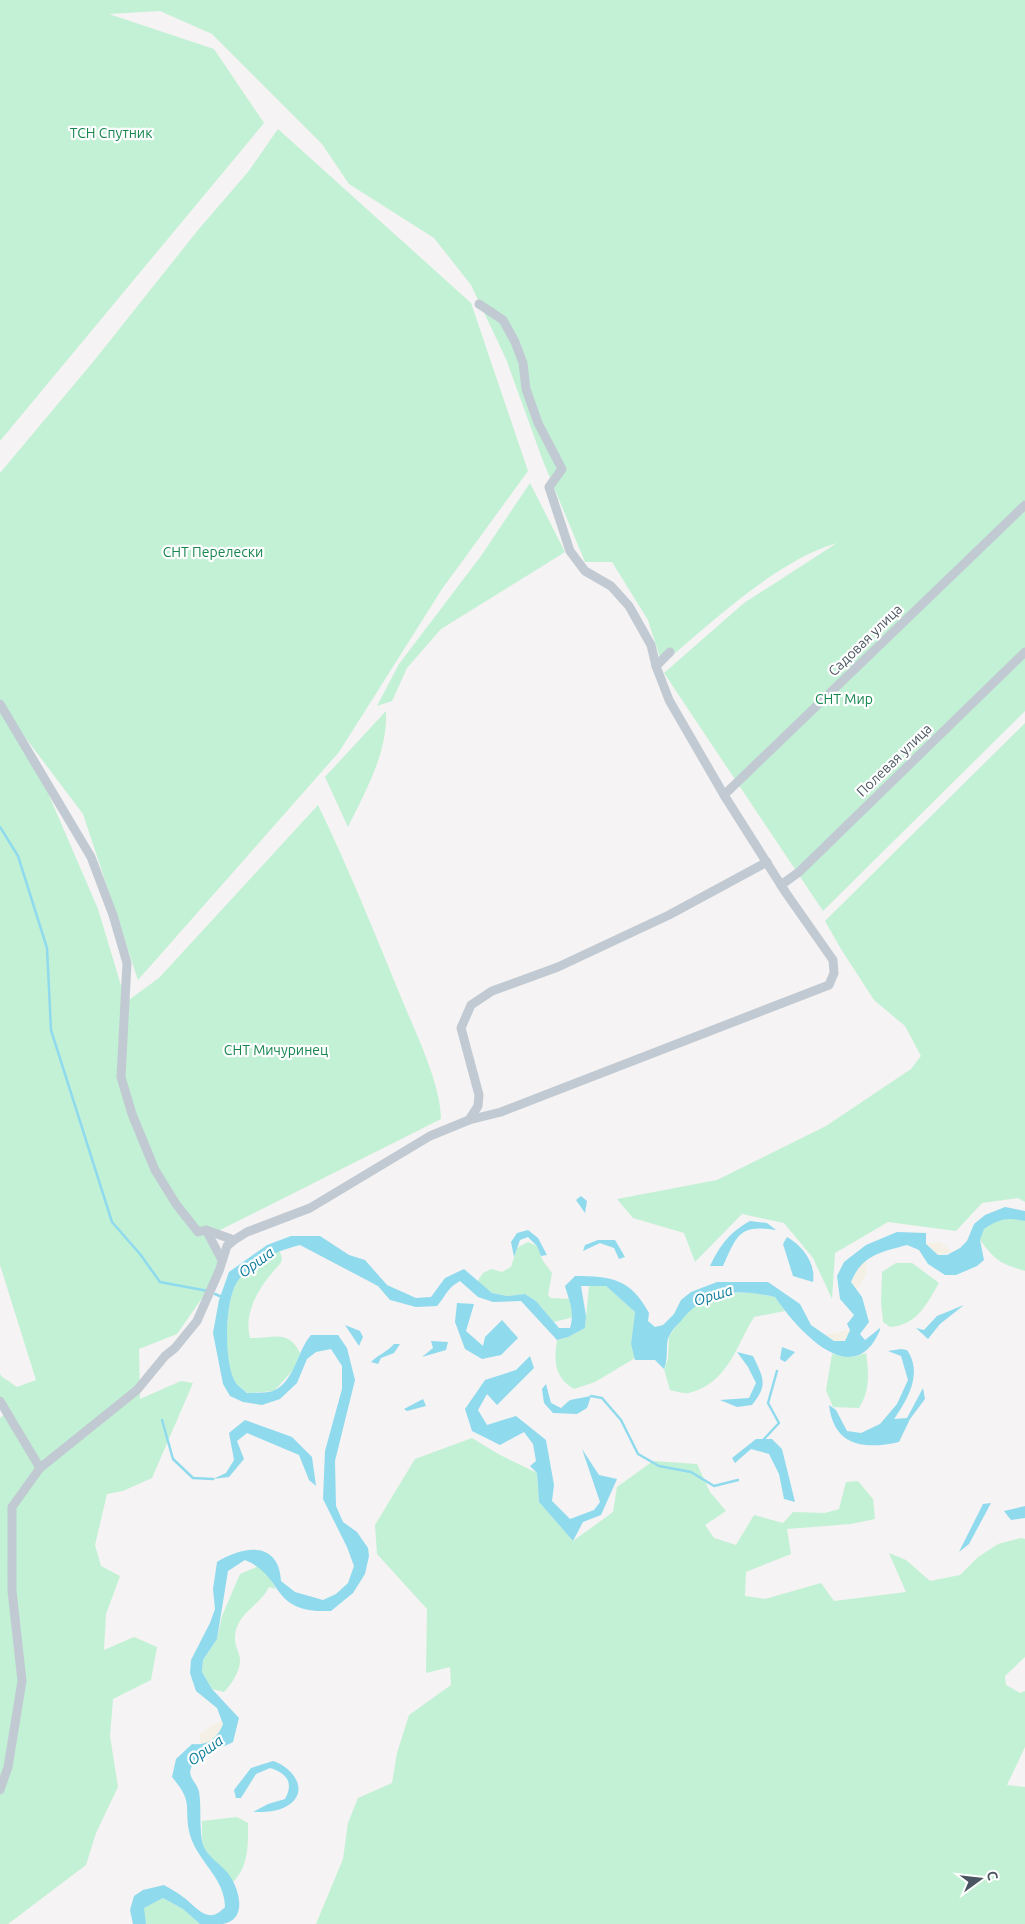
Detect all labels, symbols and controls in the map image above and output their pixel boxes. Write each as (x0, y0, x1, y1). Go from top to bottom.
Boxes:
park label: ТСН Спутник (70, 125, 152, 141)
park label: СНТ Перелески (163, 544, 263, 560)
street label: Садовая улица (825, 601, 905, 679)
park label: СНТ Мир (815, 691, 873, 707)
street label: Полевая улица (853, 720, 935, 800)
park label: СНТ Мичуринец (224, 1042, 328, 1058)
water label: Орша (235, 1243, 277, 1281)
water label: Орша (691, 1281, 735, 1309)
water label: Орша (184, 1731, 226, 1769)
north arrow (955, 1854, 1005, 1904)
text: С (984, 1869, 1001, 1882)

